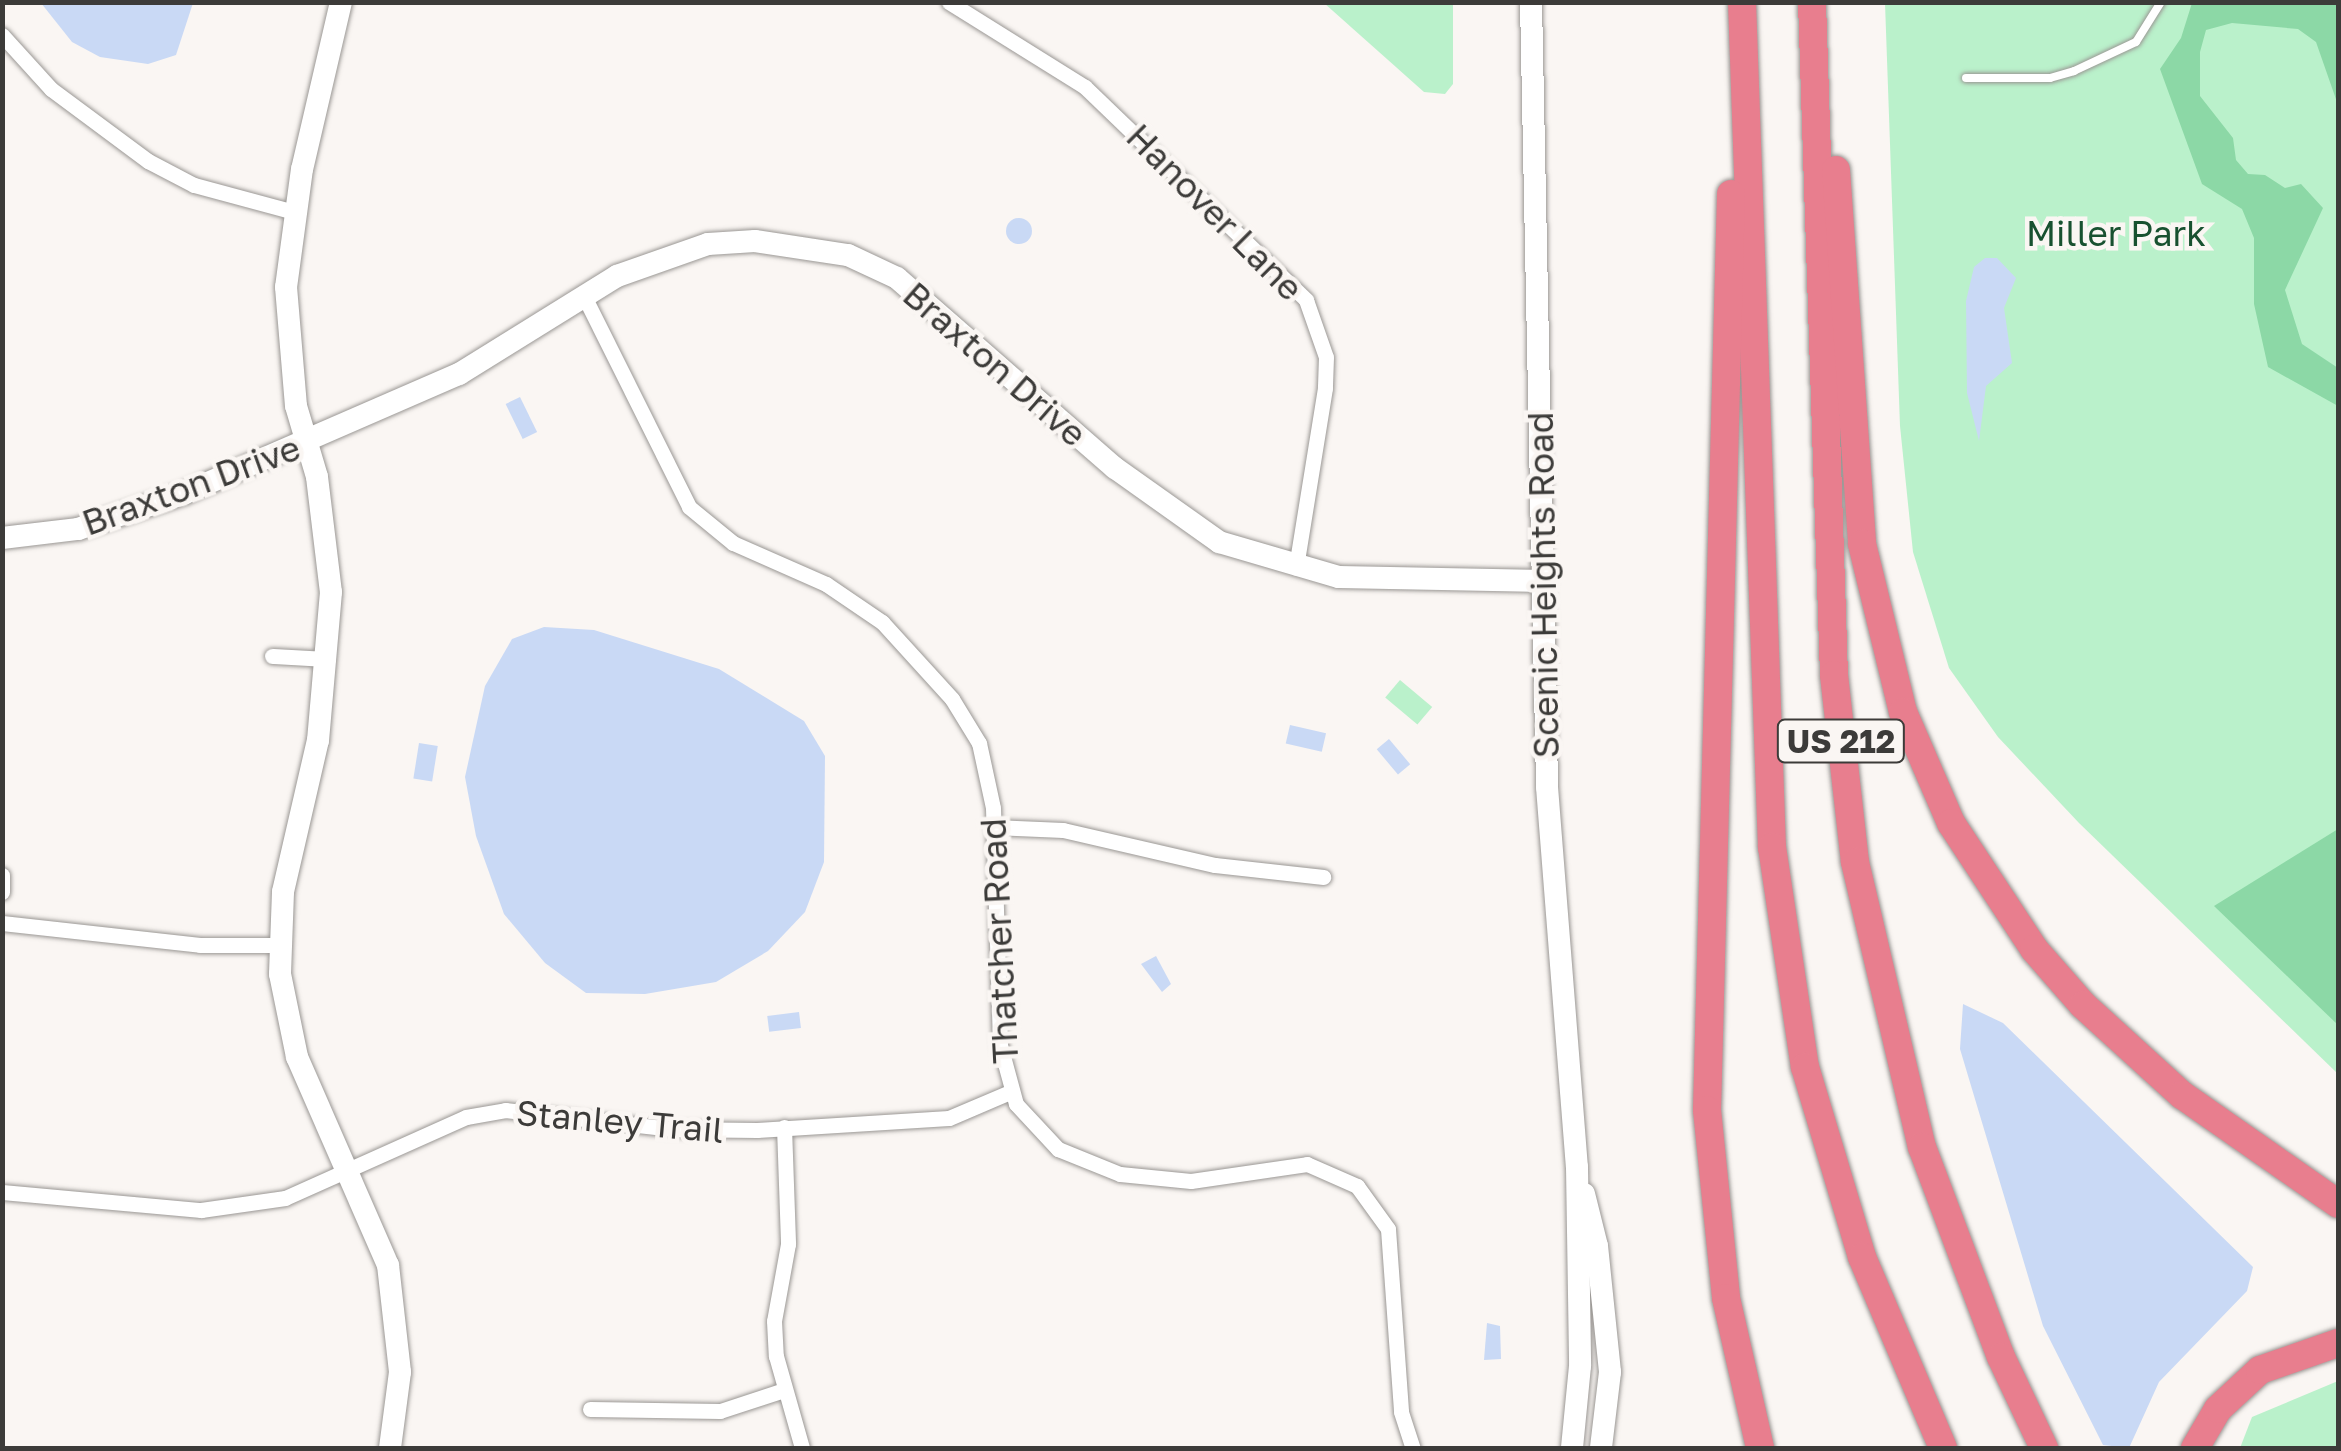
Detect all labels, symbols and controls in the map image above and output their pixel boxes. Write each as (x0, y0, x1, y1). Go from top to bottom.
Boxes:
street label: Hanover Lane (1118, 115, 1312, 309)
park label: Miller Park (2026, 212, 2206, 254)
street label: Braxton Drive (895, 273, 1095, 455)
street label: Scenic Heights Road (1519, 411, 1567, 759)
street label: Braxton Drive (76, 426, 306, 544)
road number: US 212 (1776, 714, 1906, 768)
street label: Thatcher Road (972, 817, 1026, 1065)
street label: Stanley Trail (515, 1091, 725, 1151)

